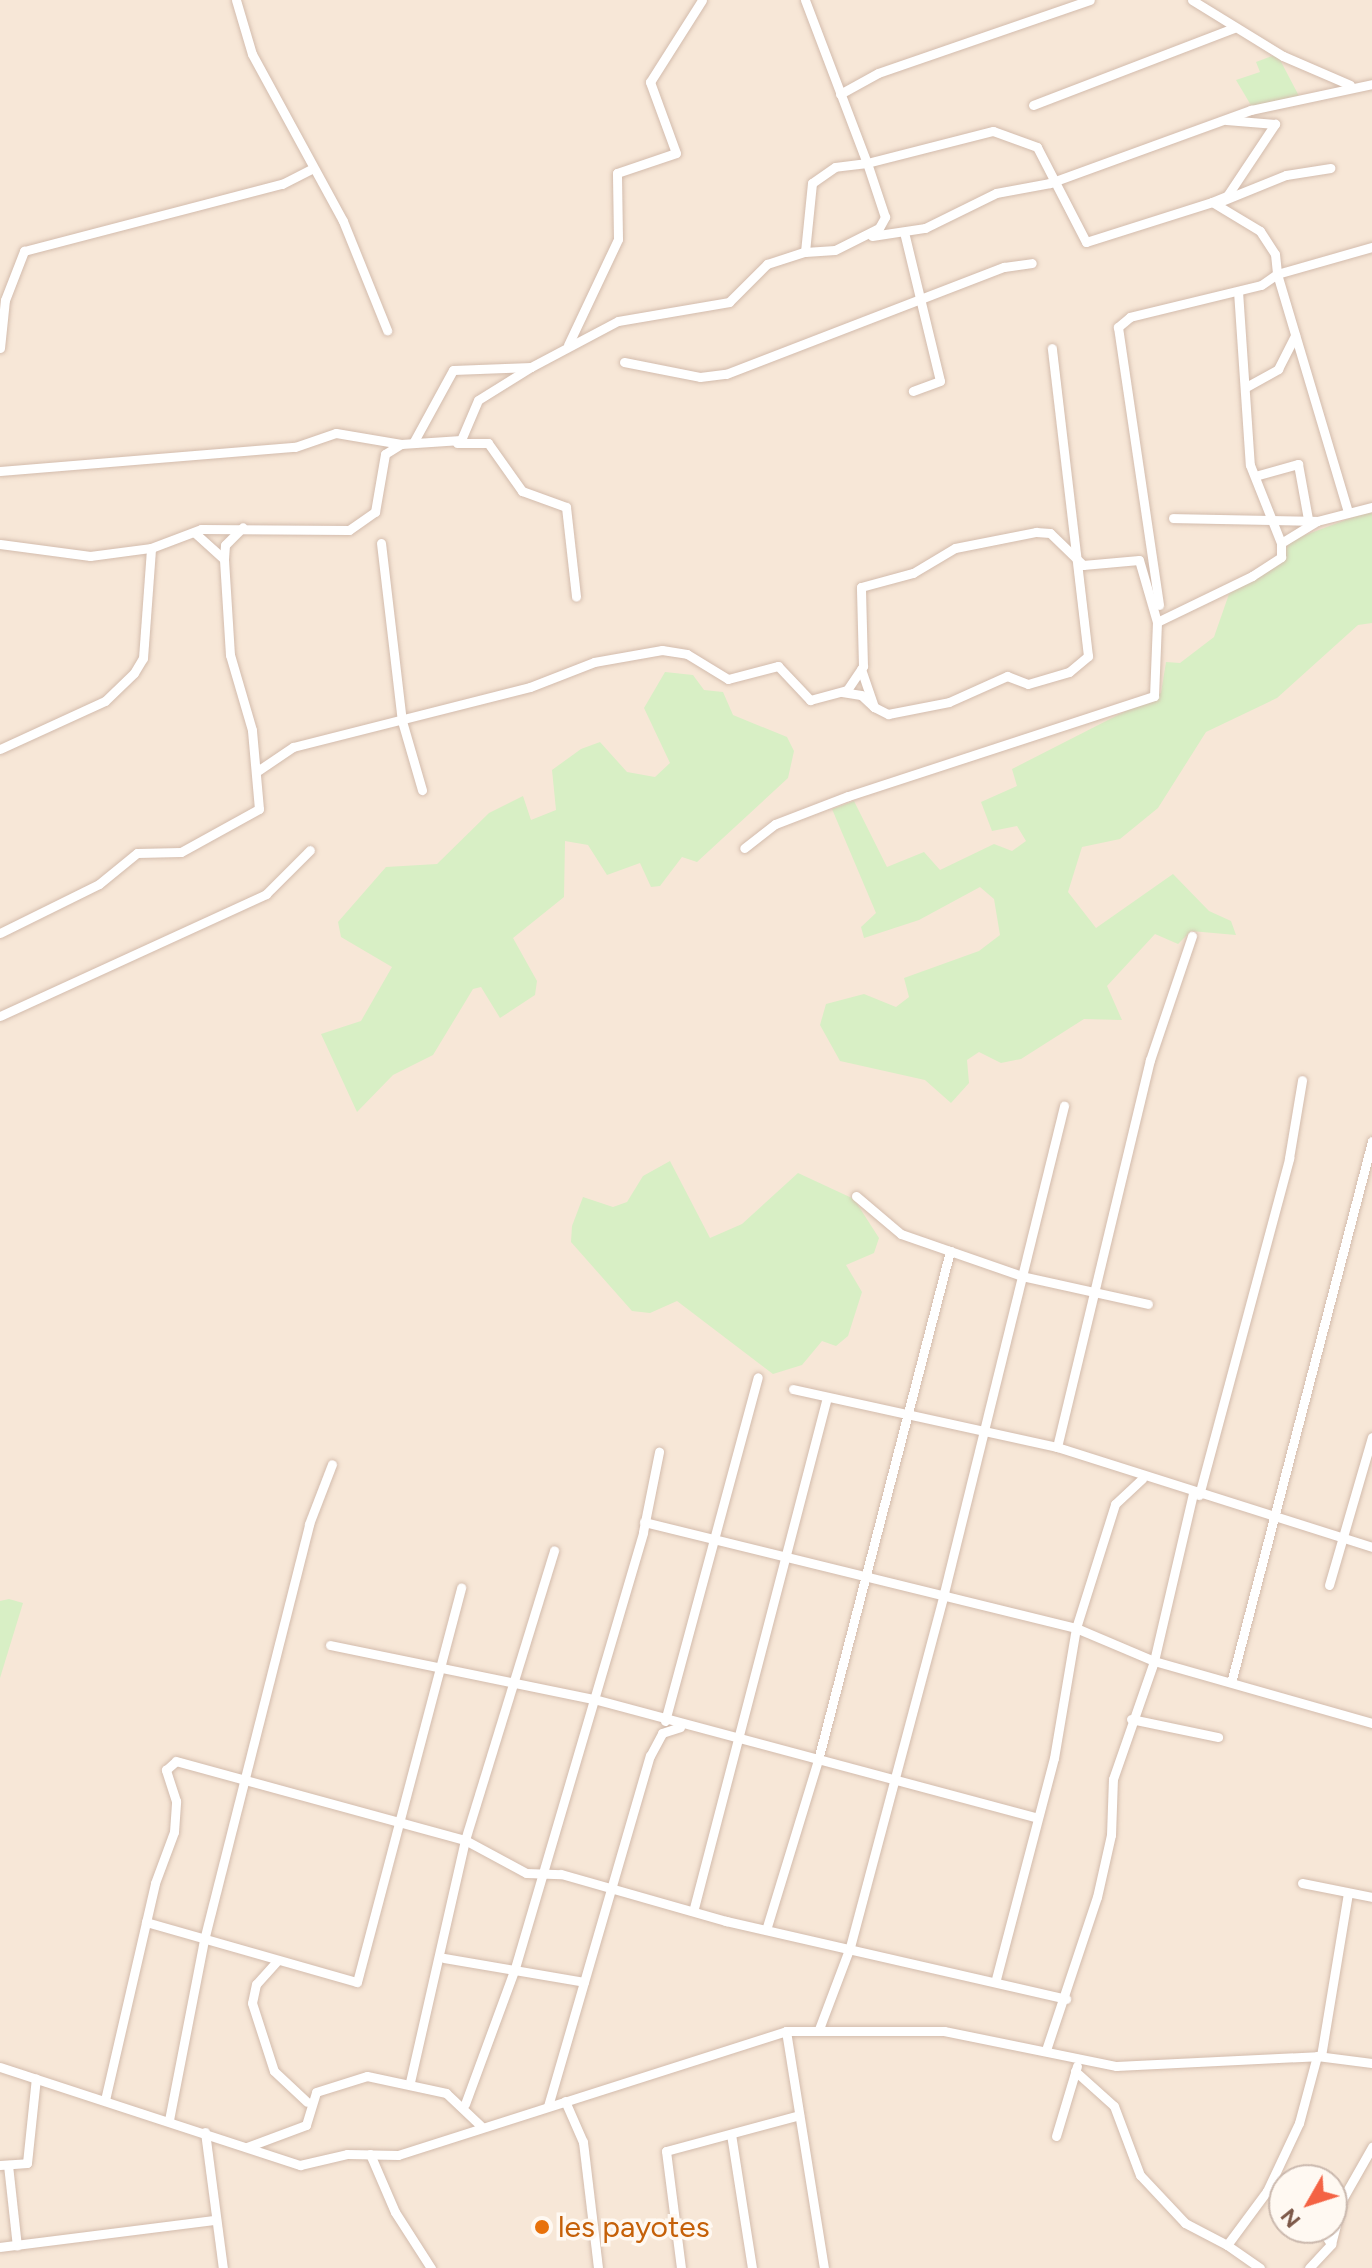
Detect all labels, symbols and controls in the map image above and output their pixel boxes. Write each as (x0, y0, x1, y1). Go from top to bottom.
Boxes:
north arrow (1268, 2164, 1348, 2244)
text: N (1275, 2203, 1306, 2233)
place label: les payotes (558, 2209, 710, 2245)
marker: les payotes (533, 2218, 551, 2236)

